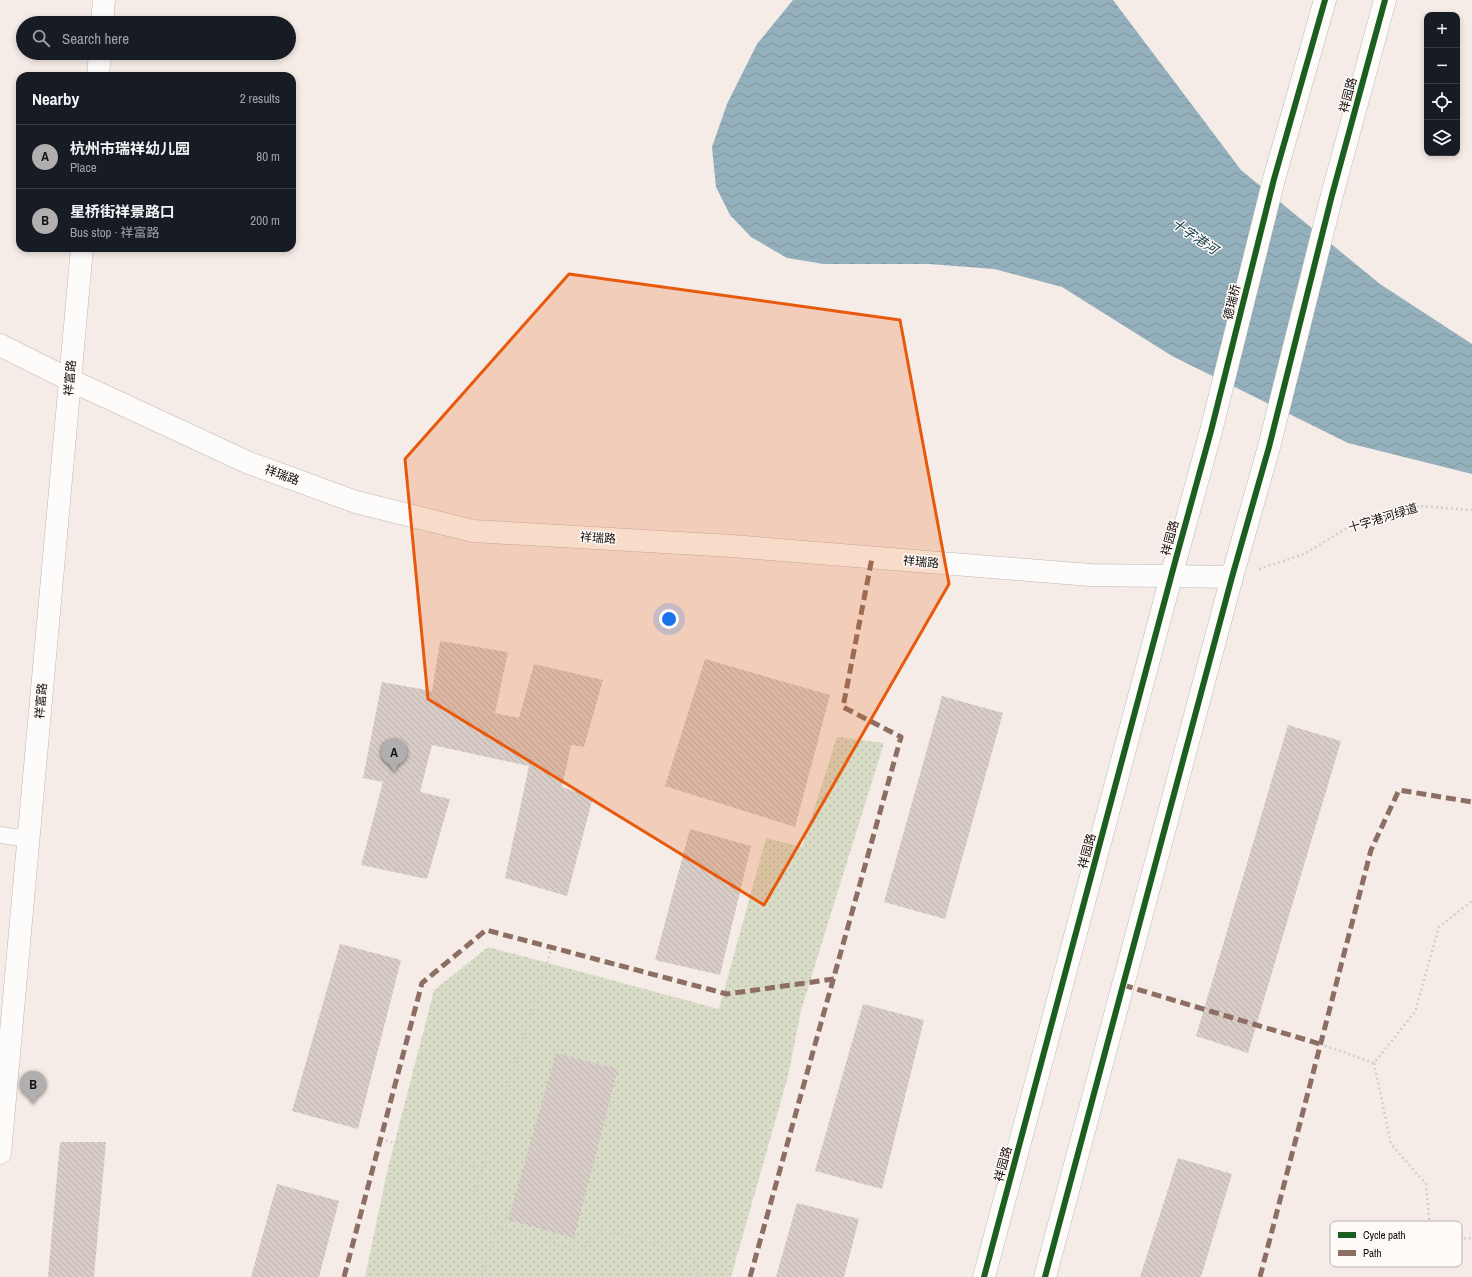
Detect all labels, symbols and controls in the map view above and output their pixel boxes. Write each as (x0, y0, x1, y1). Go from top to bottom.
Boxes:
map controls (1424, 12, 1460, 156)
button: + (1424, 12, 1460, 48)
search box (16, 16, 296, 60)
icon: search (30, 27, 52, 49)
text: Search here (62, 28, 129, 49)
button: − (1424, 48, 1460, 84)
street label: 祥园路 (1336, 76, 1360, 114)
button: locate (1424, 84, 1460, 120)
text: Nearby (32, 87, 79, 110)
text: 2 results (240, 90, 280, 107)
button: layers (1424, 120, 1460, 156)
text: 杭州市瑞祥幼儿园 (70, 138, 190, 159)
text: A (41, 148, 49, 165)
text: 80 m (256, 148, 280, 165)
text: Place (70, 159, 97, 176)
text: 星桥街祥景路口 (70, 201, 175, 222)
text: B (41, 212, 49, 229)
text: 200 m (250, 212, 280, 229)
water label: 十字港河 (1168, 215, 1224, 260)
text: Bus stop · 祥富路 (70, 224, 159, 241)
street label: 德瑞桥 (1220, 283, 1244, 321)
street label: 祥富路 (60, 359, 80, 397)
street label: 祥瑞路 (262, 461, 302, 489)
street label: 十字港河绿道 (1346, 500, 1420, 536)
street label: 祥园路 (1158, 519, 1182, 557)
street label: 祥瑞路 (580, 529, 616, 547)
street label: 祥瑞路 (902, 552, 940, 572)
your location (659, 609, 679, 629)
street label: 祥富路 (31, 682, 51, 720)
pin: A (381, 739, 407, 772)
street label: 祥园路 (1075, 832, 1099, 870)
pin: B (20, 1071, 46, 1104)
street label: 祥园路 (991, 1145, 1015, 1183)
legend (1330, 1221, 1462, 1267)
text: Cycle path (1363, 1228, 1406, 1242)
text: Path (1363, 1246, 1382, 1260)

